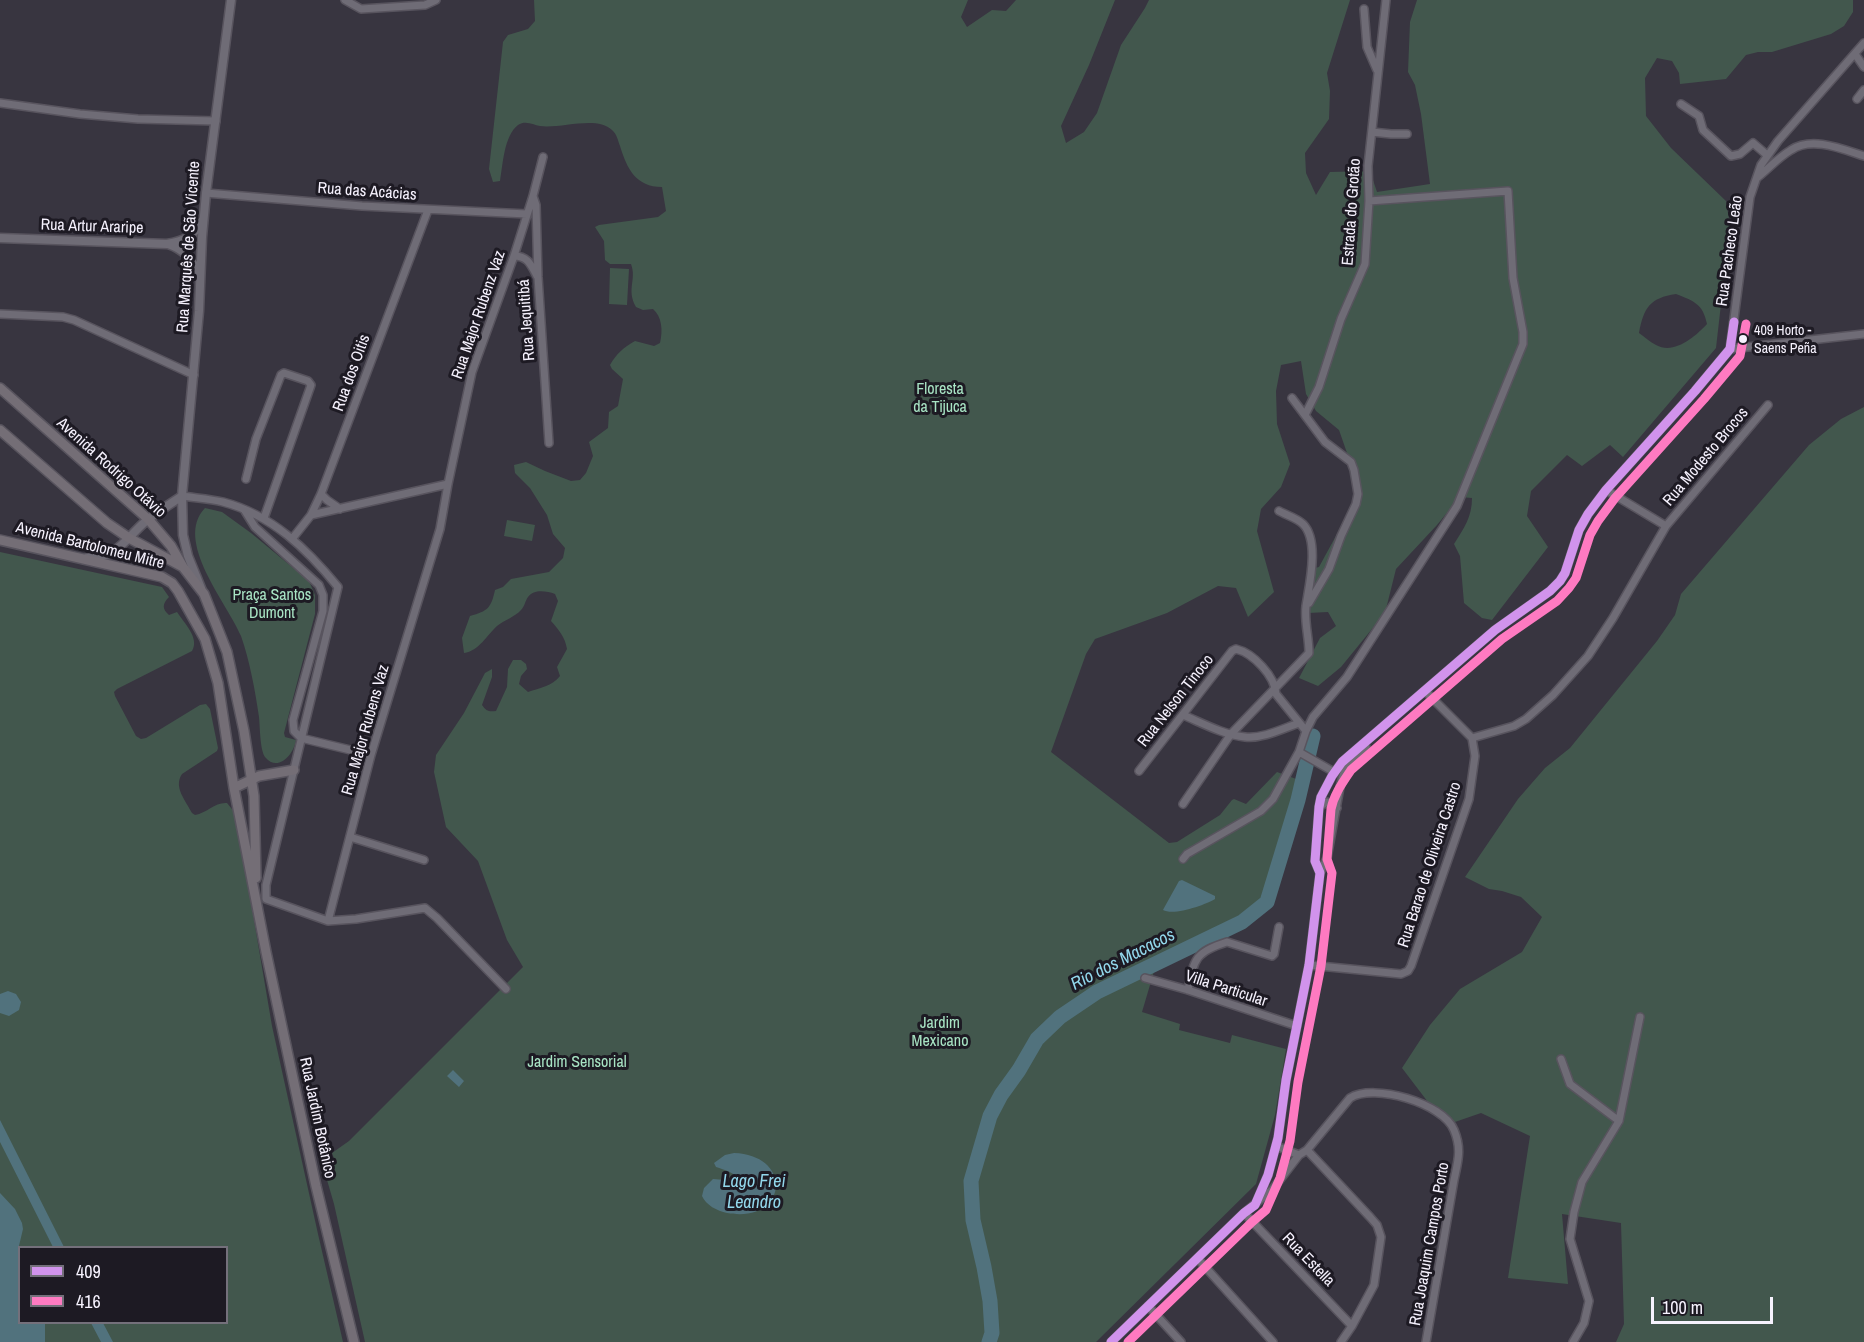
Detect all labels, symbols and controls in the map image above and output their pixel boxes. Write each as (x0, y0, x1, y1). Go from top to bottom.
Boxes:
street label: Estrada do Grotão (1339, 158, 1365, 266)
street label: Rua Marquês de São Vicente (173, 161, 205, 333)
street label: Rua das Acácias (317, 179, 417, 205)
street label: Rua Pacheco Leão (1713, 194, 1747, 308)
street label: Rua Artur Araripe (40, 216, 144, 238)
street label: Rua Major Rubenz Vaz (448, 248, 510, 382)
street label: Rua Jequitibá (515, 279, 539, 361)
place label: 409 Horto - Saens Peña (1754, 323, 1817, 356)
street label: Rua dos Oitis (329, 332, 375, 414)
marker: 409 Horto - Saens Peña (1737, 333, 1749, 345)
park label: Floresta da Tijuca (913, 380, 967, 418)
street label: Rua Modesto Brocos (1659, 404, 1753, 510)
street label: Avenida Rodrigo Otávio (52, 414, 170, 522)
street label: Avenida Bartolomeu Mitre (14, 518, 166, 574)
park label: Praça Santos Dumont (233, 586, 311, 624)
street label: Rua Nelson Tinoco (1134, 651, 1218, 751)
street label: Rua Major Rubens Vaz (338, 663, 394, 797)
street label: Rua Barao de Oliveira Castro (1394, 780, 1466, 950)
water label: Rio dos Macacos (1067, 924, 1179, 996)
street label: Villa Particular (1183, 967, 1269, 1011)
park label: Jardim Mexicano (912, 1014, 968, 1052)
park label: Jardim Sensorial (527, 1053, 627, 1073)
street label: Rua Jardim Botânico (295, 1056, 339, 1180)
street label: Rua Joaquim Campos Porto (1406, 1161, 1454, 1327)
water label: Lago Frei Leandro (722, 1171, 786, 1214)
street label: Rua Estella (1278, 1229, 1338, 1291)
legend (18, 1246, 228, 1324)
text: 409 (76, 1259, 101, 1284)
scale bar (1654, 1285, 1776, 1323)
text: 416 (76, 1289, 101, 1314)
text: 100 m (1662, 1295, 1703, 1320)

